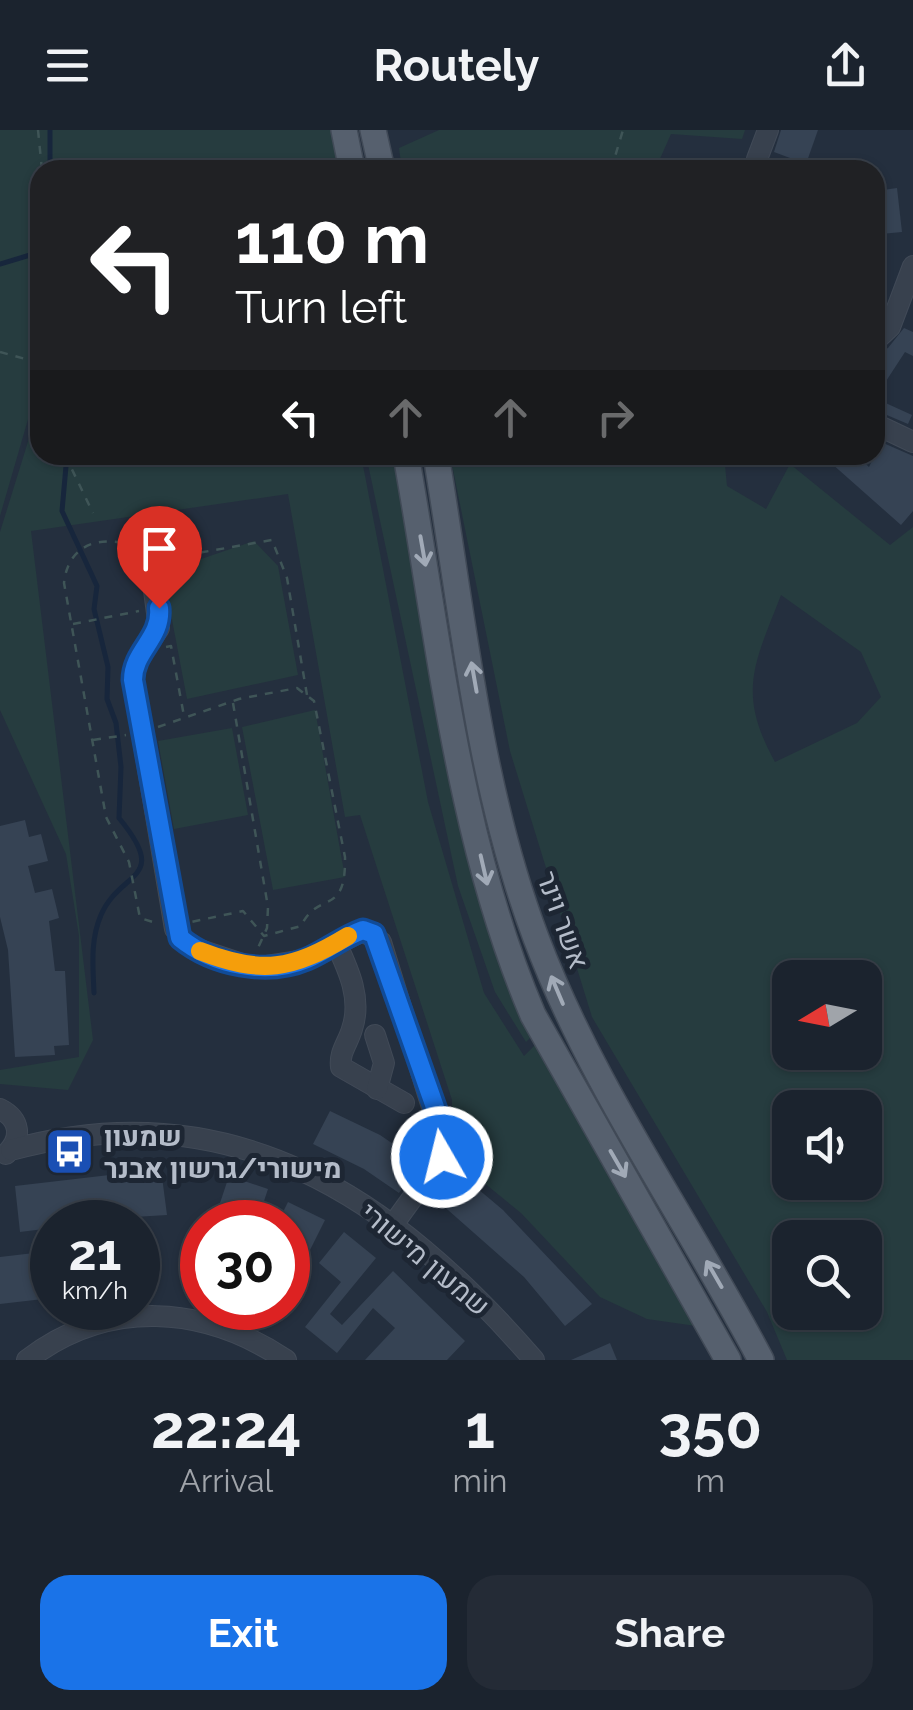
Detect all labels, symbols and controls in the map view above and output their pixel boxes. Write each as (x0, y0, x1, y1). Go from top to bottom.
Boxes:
icon: menu (40, 38, 95, 93)
icon: share (818, 38, 873, 93)
text: Routely (374, 39, 539, 92)
text: 110 m (235, 197, 429, 279)
icon: left (70, 200, 200, 330)
text: Turn left (235, 281, 407, 334)
icon: left (273, 390, 328, 445)
icon: ahead (378, 390, 433, 445)
icon: ahead (483, 390, 538, 445)
icon: right (588, 390, 643, 445)
pin (117, 506, 202, 609)
icon: arrive (132, 521, 187, 576)
one-way arrow (415, 534, 434, 566)
one-way arrow (464, 661, 483, 694)
one-way arrow (476, 853, 495, 885)
street label: אשר וינר (530, 867, 595, 974)
north arrow (772, 960, 882, 1070)
map controls (772, 960, 882, 1330)
one-way arrow (547, 975, 565, 1006)
button: sound (772, 1090, 882, 1200)
position arrow (390, 1105, 494, 1209)
place label: שמעון מישורי/גרשון אבנר (104, 1120, 342, 1185)
bus stop icon: שמעון מישורי/גרשון אבנר (43, 1126, 95, 1178)
one-way arrow (608, 1149, 628, 1178)
street label: שמעון מישורי (353, 1196, 496, 1323)
speed limit sign: 30 (180, 1200, 310, 1330)
button: search (772, 1220, 882, 1330)
text: 21 (69, 1223, 121, 1282)
one-way arrow (704, 1260, 724, 1290)
text: km/h (62, 1275, 128, 1305)
text: 22:24 (151, 1392, 302, 1462)
text: 1 (465, 1392, 495, 1462)
text: 350 (658, 1392, 762, 1462)
text: Arrival (179, 1462, 273, 1499)
text: min (452, 1462, 508, 1499)
text: m (696, 1462, 725, 1499)
button: Exit (40, 1575, 447, 1690)
button: Share (467, 1575, 873, 1690)

